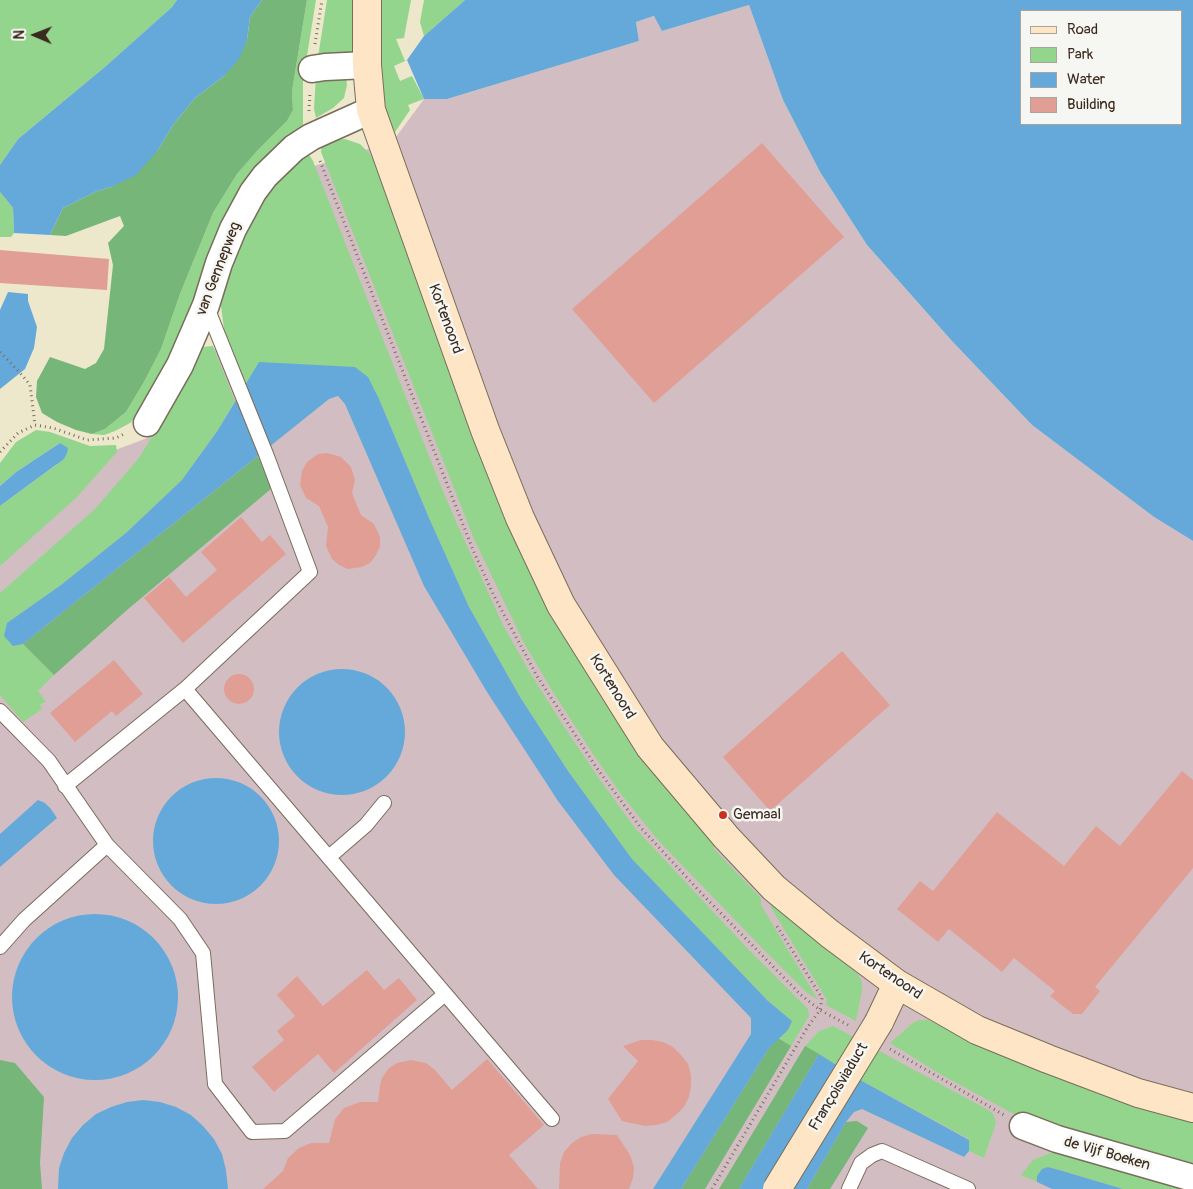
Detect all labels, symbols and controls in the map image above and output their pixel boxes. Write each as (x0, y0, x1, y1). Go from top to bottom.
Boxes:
north arrow (10, 10, 60, 60)
legend (1020, 10, 1183, 125)
text: Road (1067, 20, 1098, 39)
text: N (11, 30, 28, 40)
text: Park (1067, 45, 1093, 64)
text: Water (1067, 70, 1105, 89)
text: Building (1067, 95, 1115, 114)
street label: van Gennepweg (193, 220, 245, 318)
street label: Kortenoord (424, 282, 466, 356)
street label: Kortenoord (585, 651, 639, 723)
place label: Gemaal (733, 806, 781, 824)
marker: Gemaal (717, 809, 729, 821)
street label: Kortenoord (855, 948, 925, 1004)
street label: Françoisviaduct (806, 1040, 872, 1134)
street label: de Vijf Boeken (1062, 1133, 1152, 1175)

